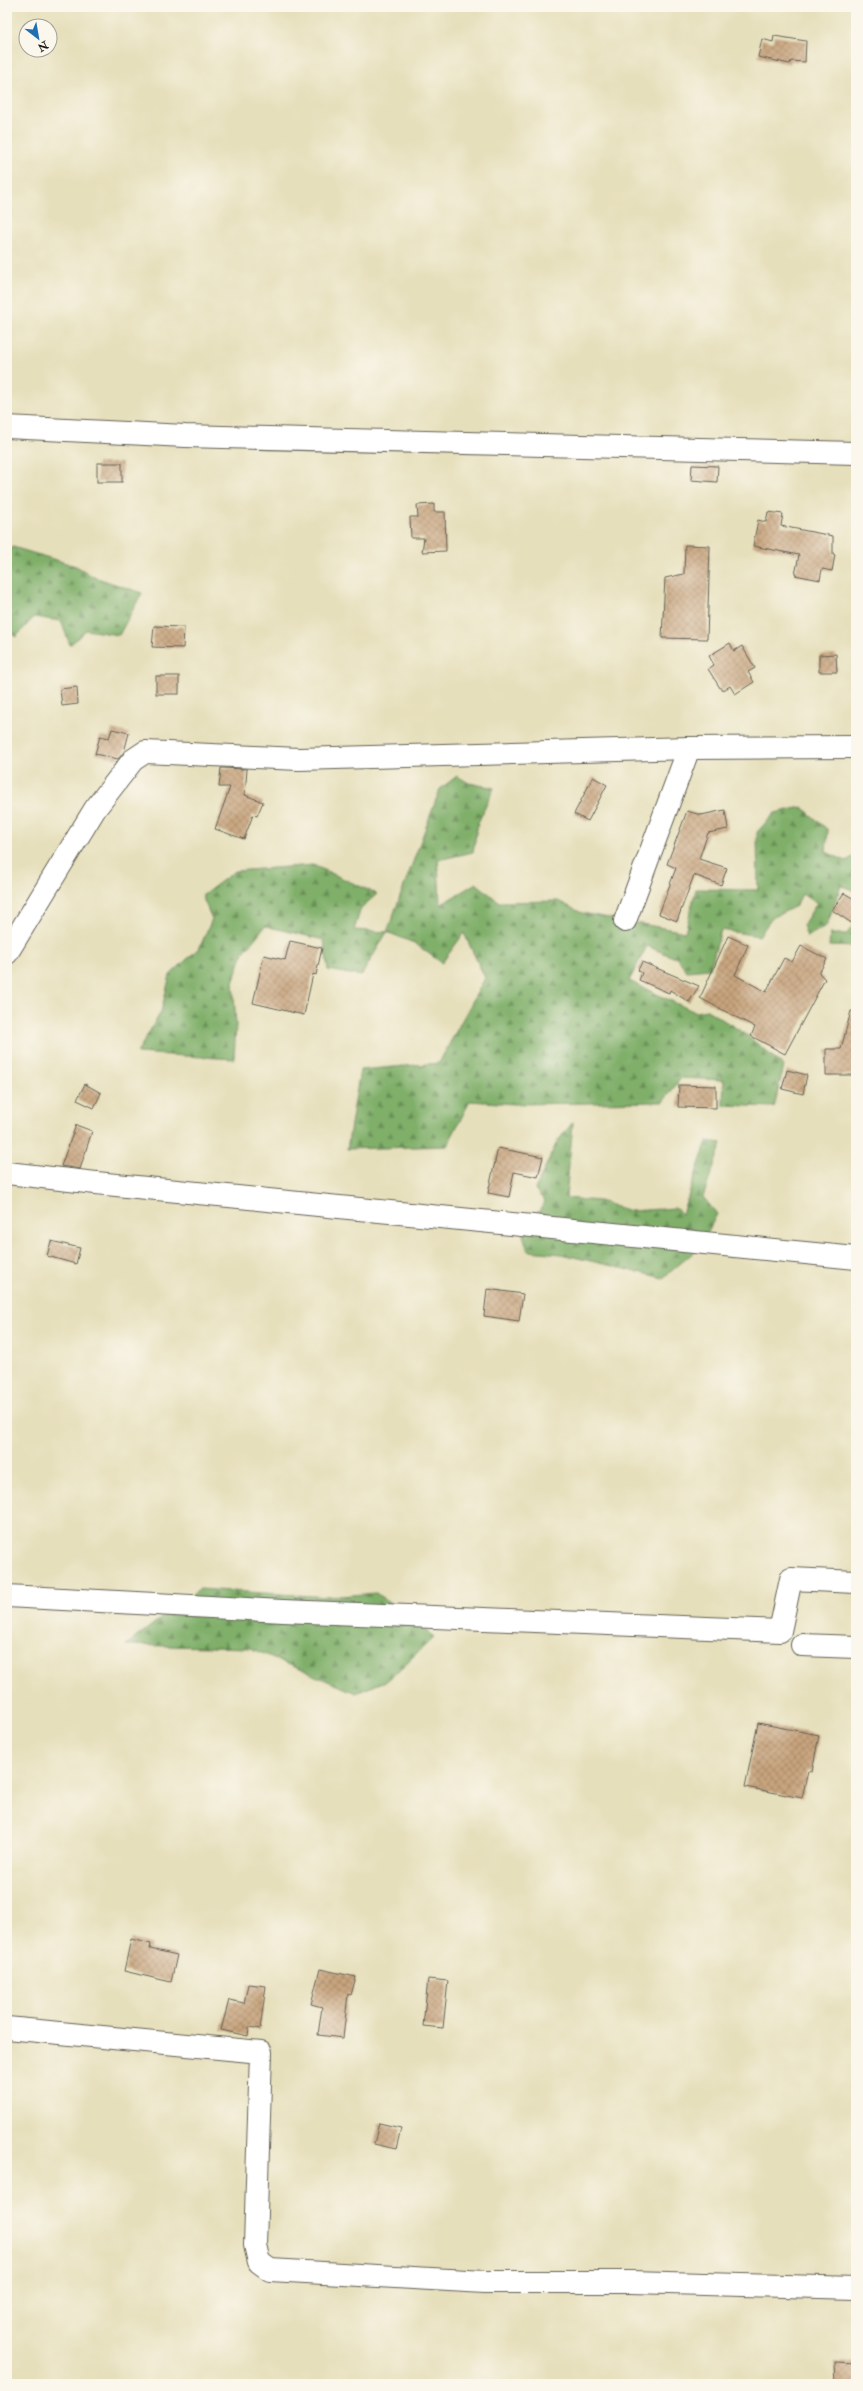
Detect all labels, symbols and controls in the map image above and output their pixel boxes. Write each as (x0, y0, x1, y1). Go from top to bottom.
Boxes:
north arrow (18, 18, 58, 58)
text: N (34, 38, 51, 55)

